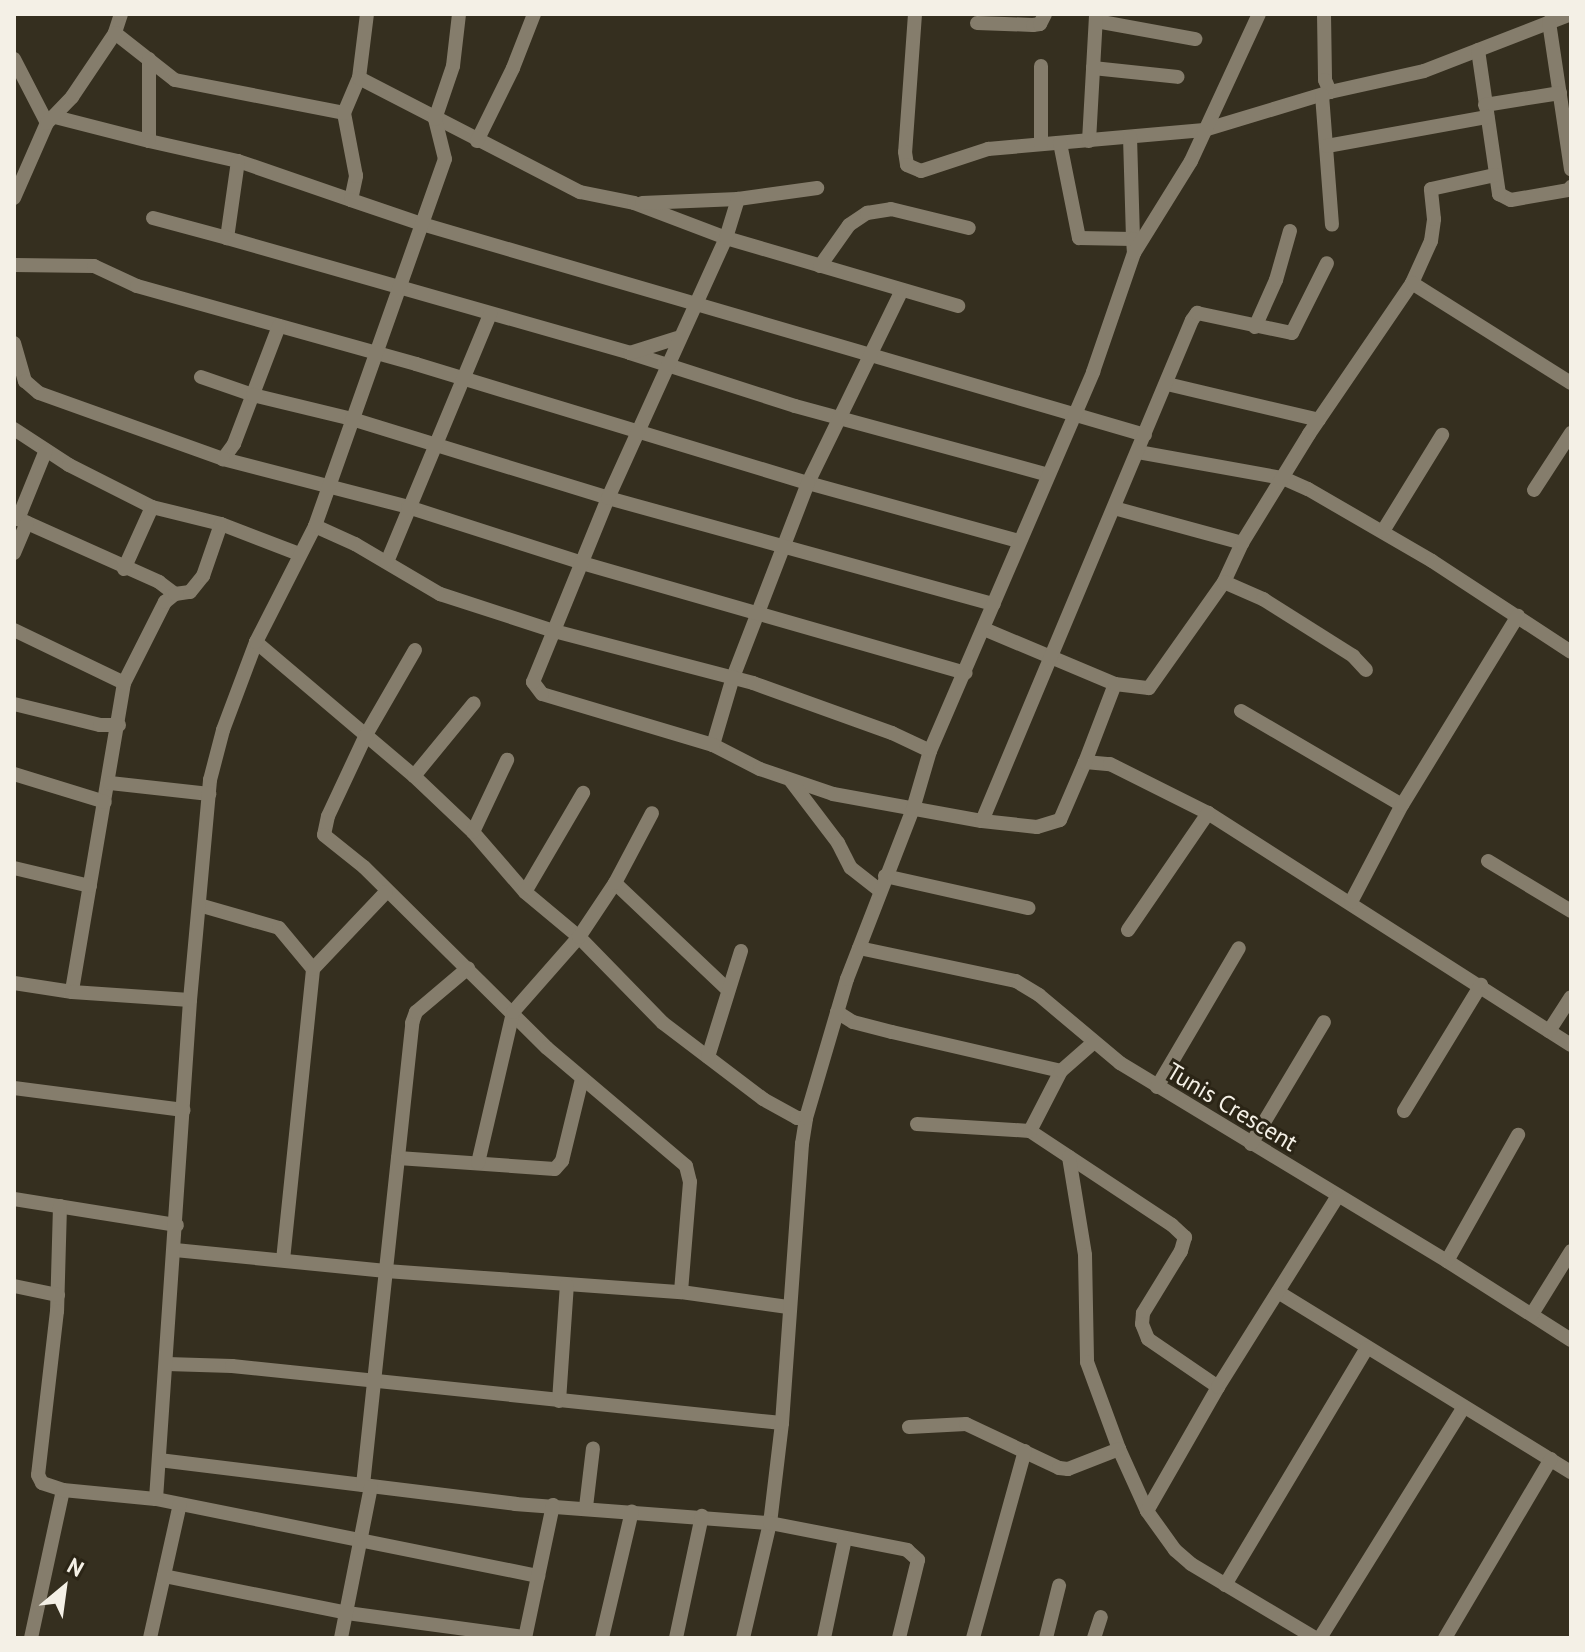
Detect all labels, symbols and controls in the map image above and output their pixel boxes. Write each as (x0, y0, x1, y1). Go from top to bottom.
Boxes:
street label: Tunis Crescent (1161, 1057, 1303, 1157)
north arrow (24, 1548, 104, 1628)
text: N (63, 1551, 89, 1583)

